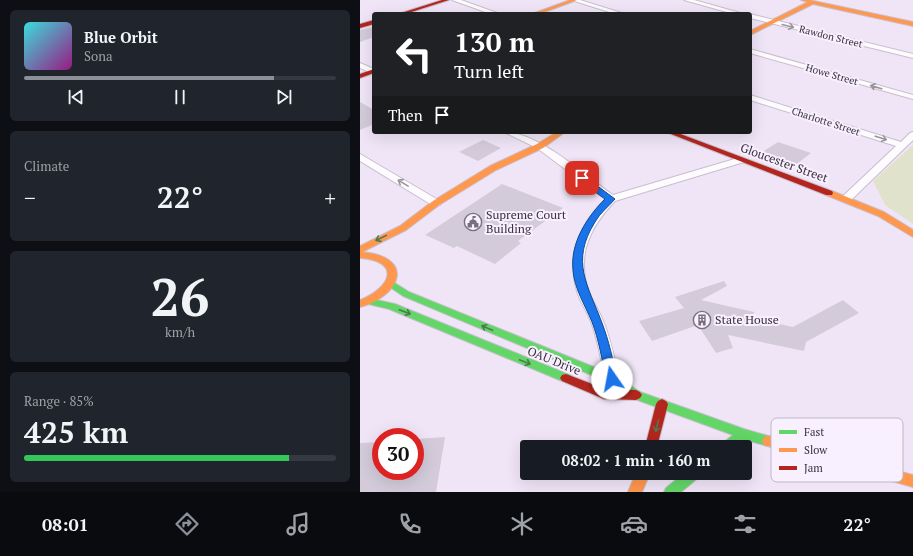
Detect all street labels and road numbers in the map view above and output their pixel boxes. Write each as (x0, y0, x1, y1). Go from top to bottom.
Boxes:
street label: Rawdon Street (798, 22, 864, 51)
street label: Howe Street (804, 61, 860, 88)
street label: Charlotte Street (790, 104, 862, 139)
street label: Gloucester Street (738, 140, 830, 186)
street label: OAU Drive (525, 343, 583, 378)

